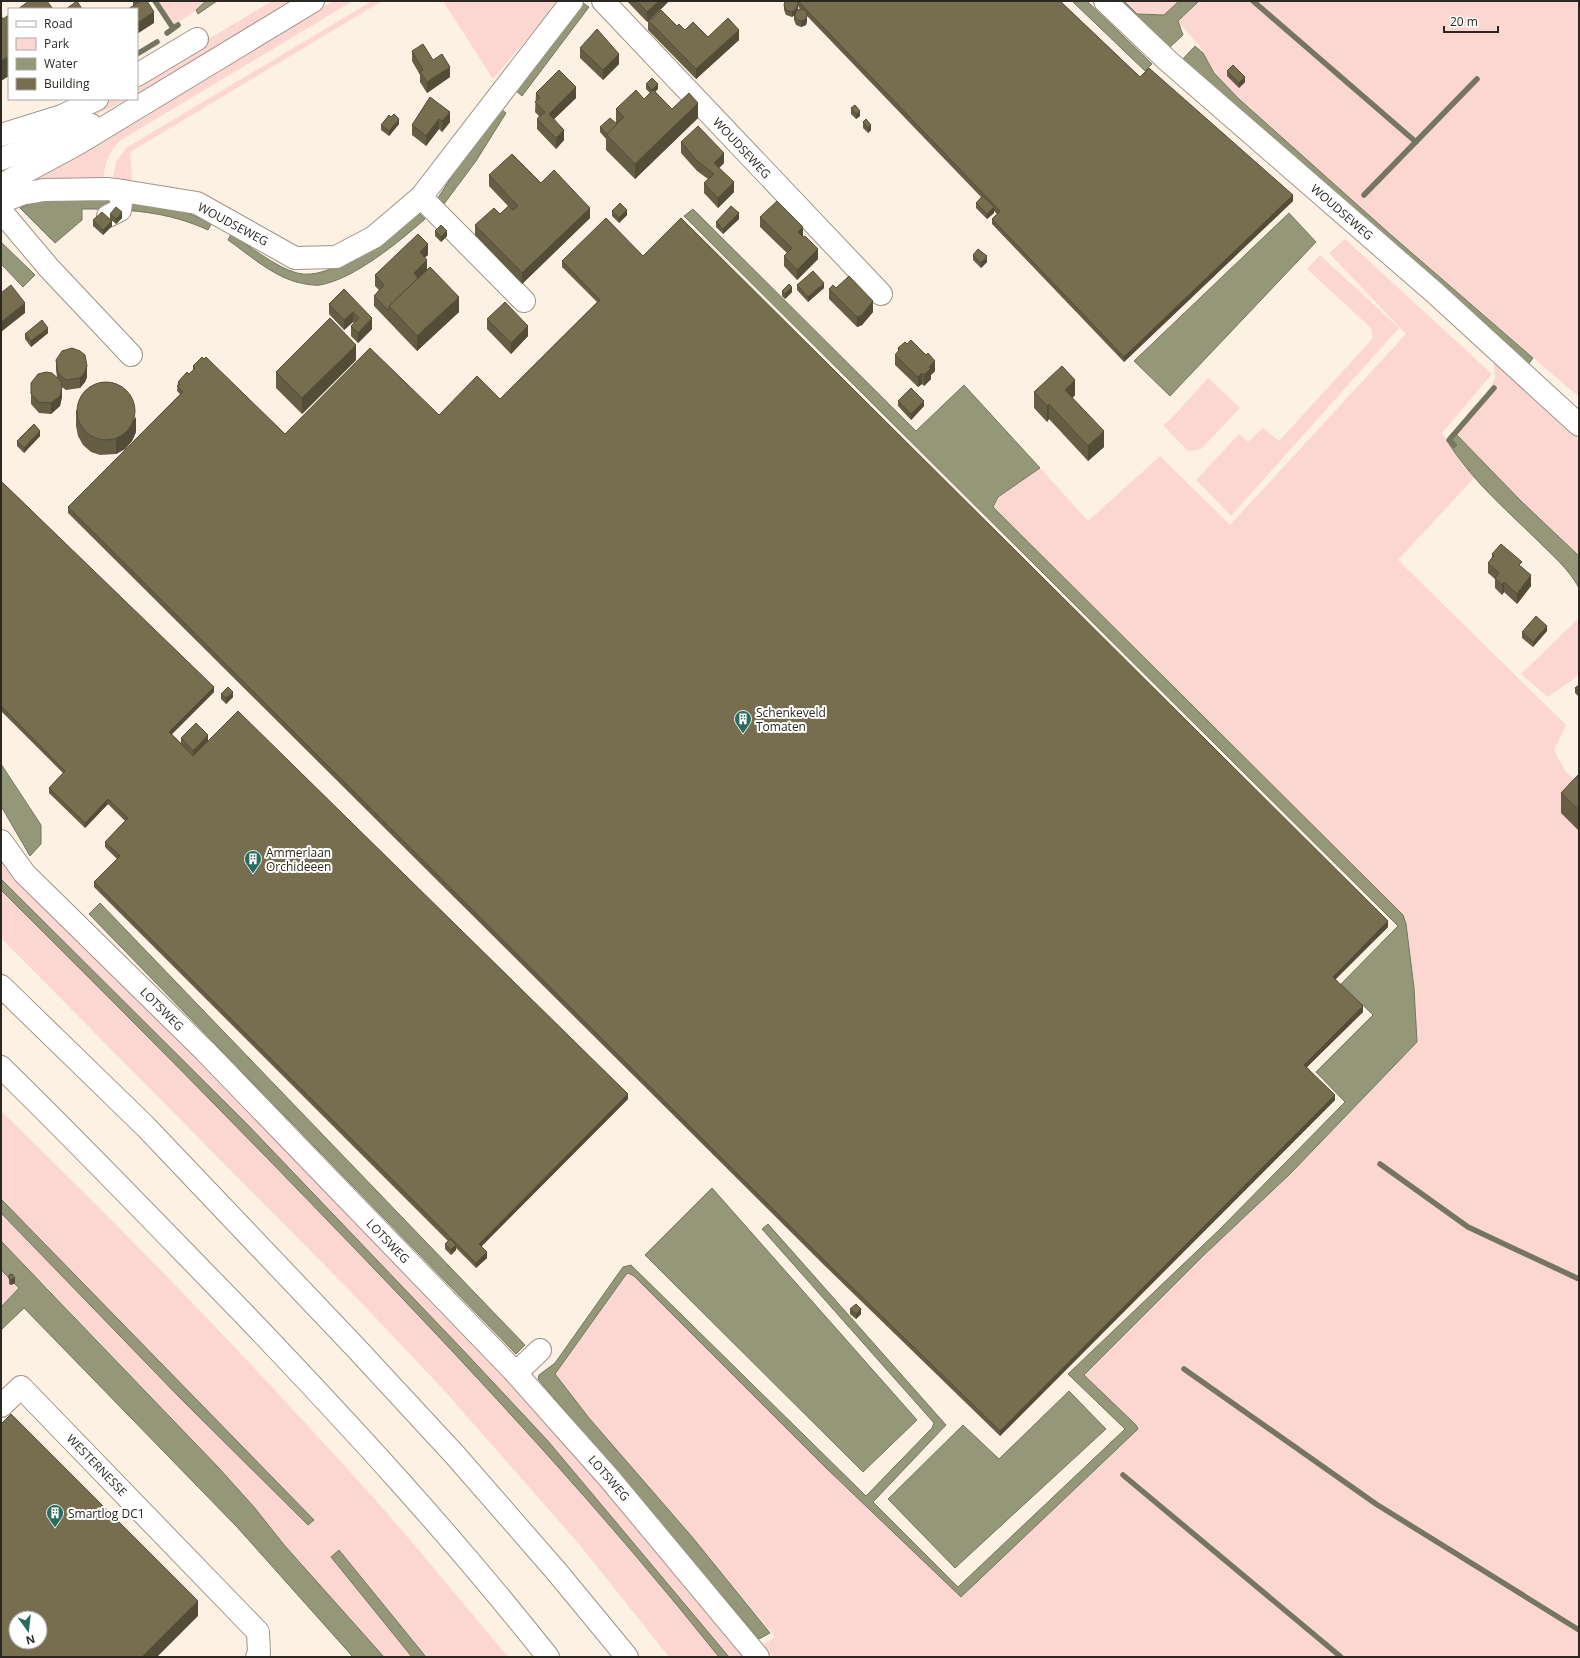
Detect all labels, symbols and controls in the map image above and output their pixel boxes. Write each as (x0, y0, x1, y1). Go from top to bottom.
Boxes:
legend (8, 8, 138, 100)
scale bar (1444, 8, 1498, 34)
text: 20 m (1450, 13, 1478, 30)
text: Road (44, 15, 73, 32)
text: Park (44, 35, 70, 52)
text: Water (44, 55, 78, 72)
text: Building (44, 75, 90, 92)
street label: WOUDSEWEG (709, 114, 775, 182)
street label: WOUDSEWEG (1307, 180, 1377, 244)
street label: WOUDSEWEG (195, 198, 271, 250)
place label: Schenkeveld Tomaten (756, 704, 826, 735)
building icon: Schenkeveld Tomaten (733, 709, 753, 734)
place label: Ammerlaan Orchideeen (266, 844, 331, 875)
building icon: Ammerlaan Orchideeen (243, 849, 263, 874)
street label: LOTSWEG (136, 983, 188, 1035)
street label: LOTSWEG (363, 1215, 413, 1267)
street label: WESTERNESSE (63, 1430, 131, 1500)
street label: LOTSWEG (584, 1452, 634, 1504)
building icon: Smartlog DC1 (45, 1503, 65, 1528)
place label: Smartlog DC1 (68, 1505, 145, 1522)
north arrow (8, 1610, 48, 1650)
text: N (24, 1632, 37, 1649)

